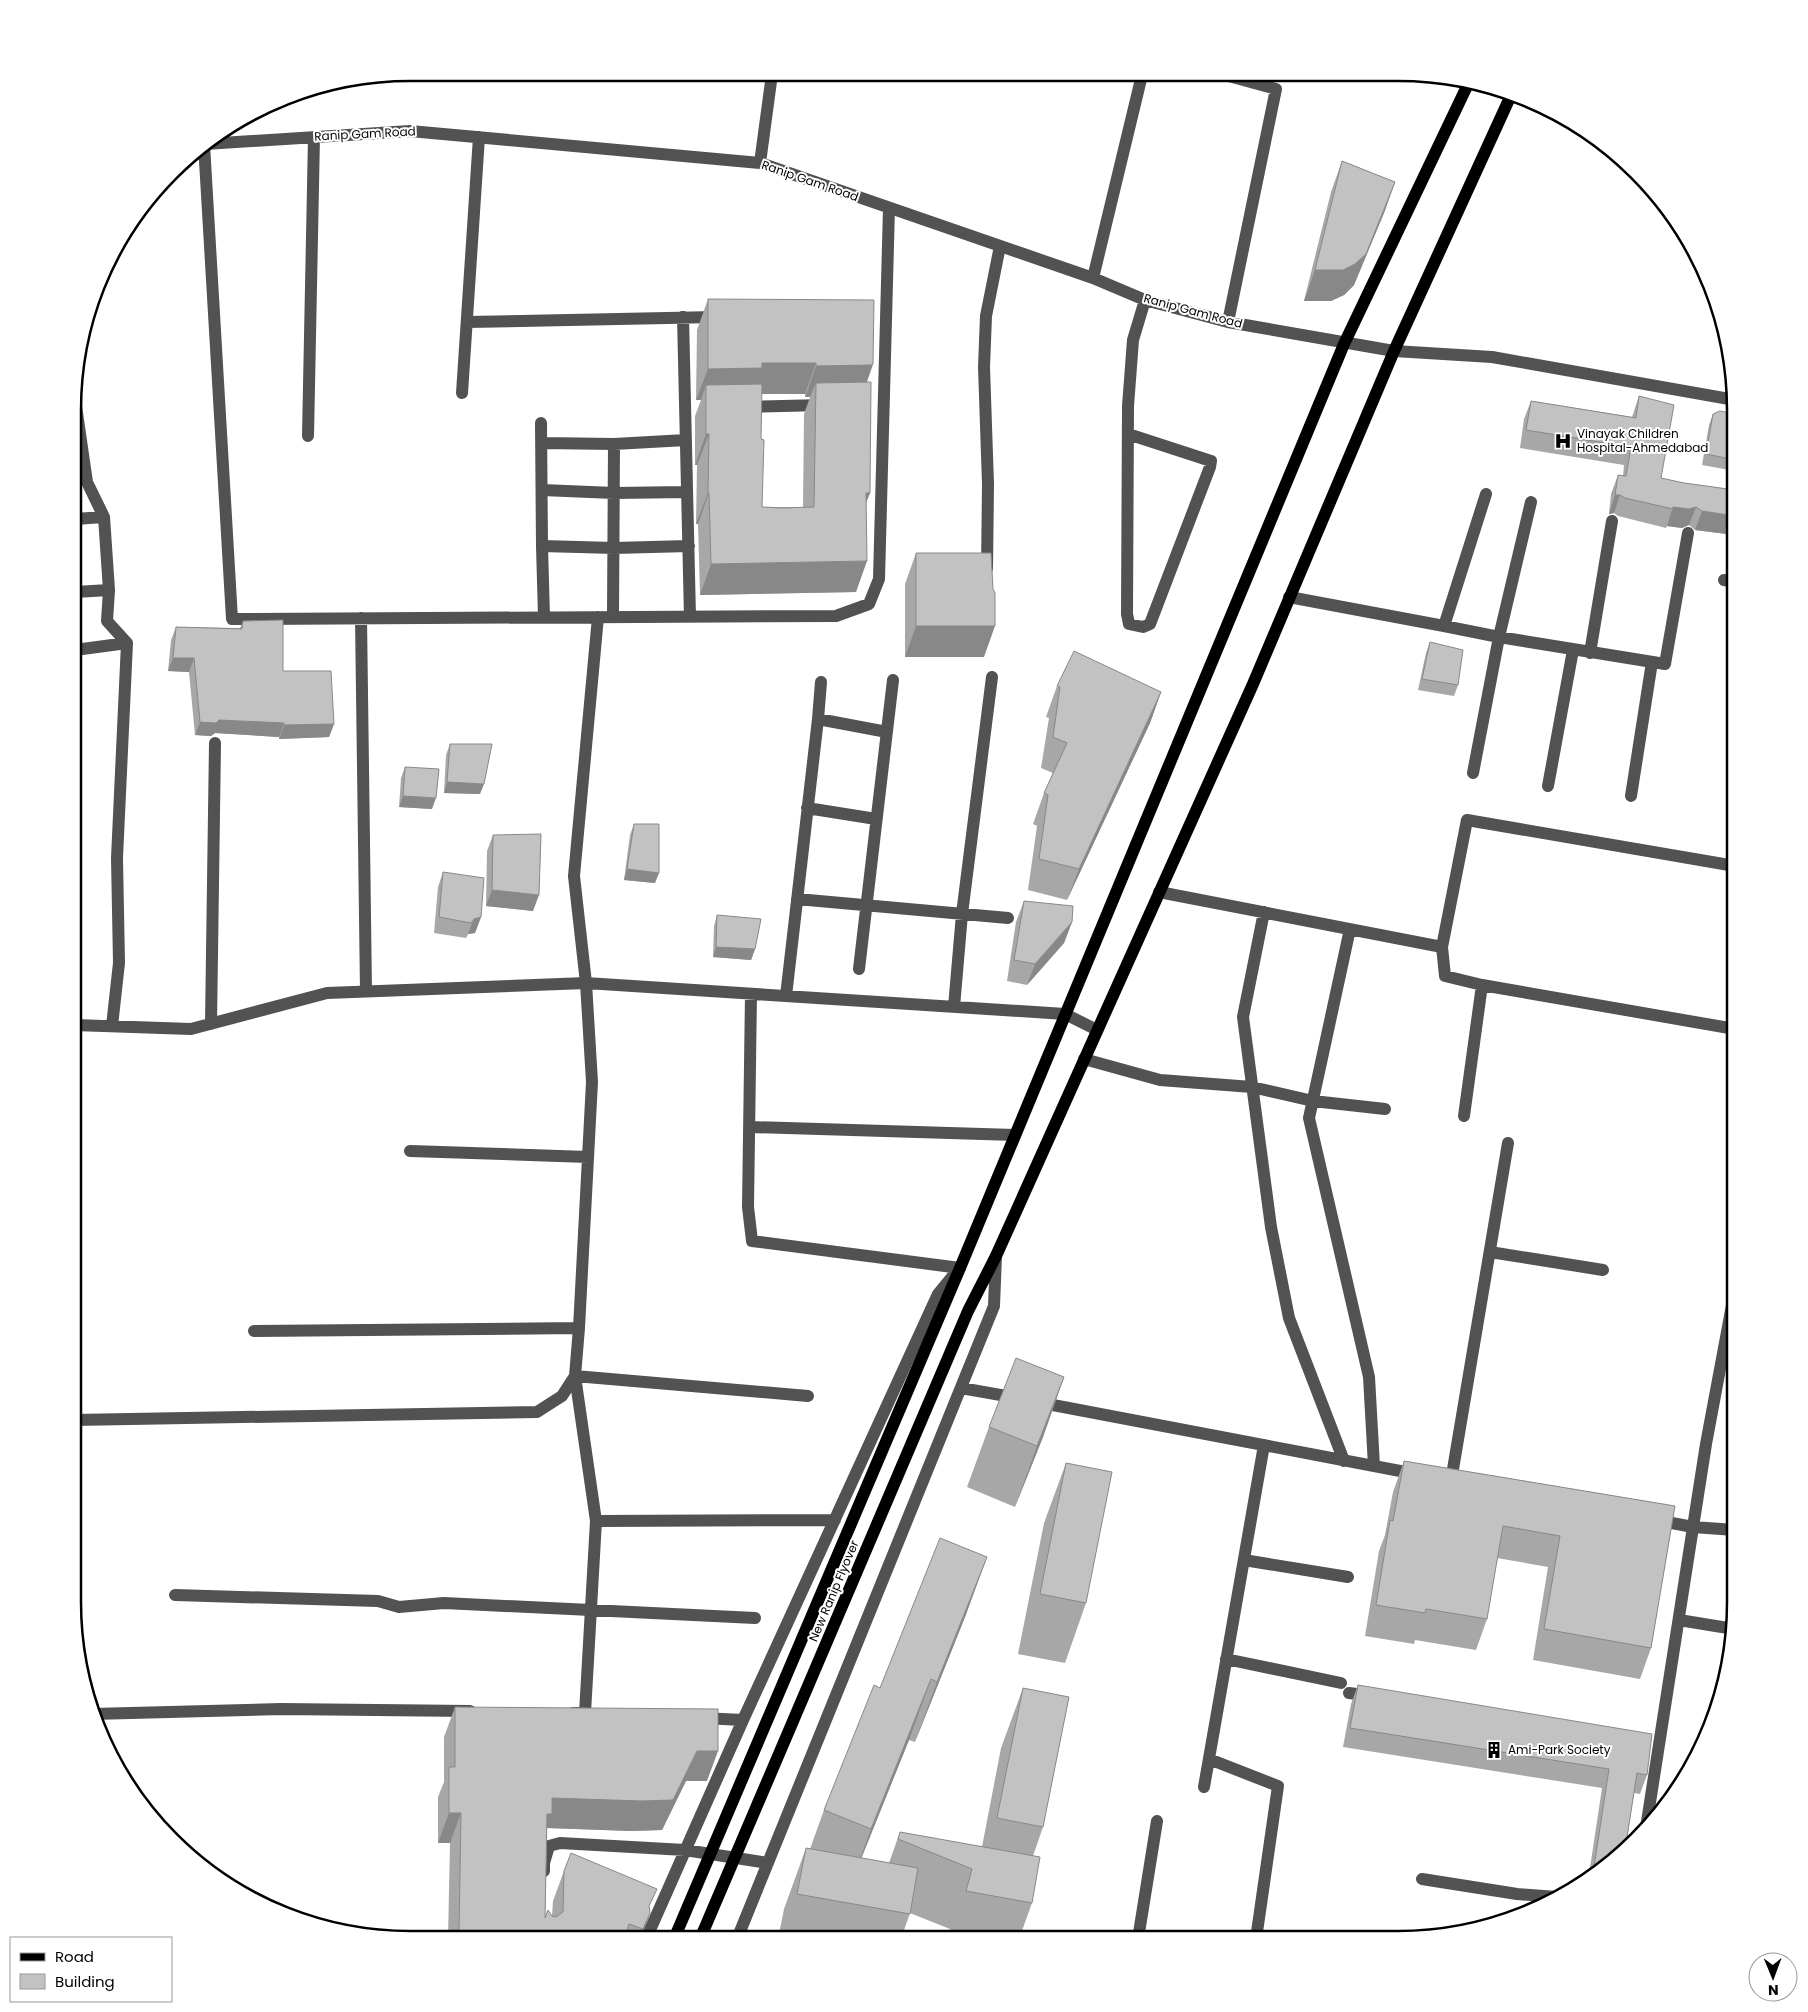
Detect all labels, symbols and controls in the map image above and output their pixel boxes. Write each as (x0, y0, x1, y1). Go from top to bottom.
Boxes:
street label: Ranip Gam Road (314, 122, 416, 145)
street label: Ranip Gam Road (759, 156, 861, 205)
street label: Ranip Gam Road (1142, 289, 1244, 332)
place label: Vinayak Children Hospital-Ahmedabad (1577, 425, 1709, 456)
hospital icon: Vinayak Children Hospital-Ahmedabad (1553, 431, 1573, 451)
street label: New Ranip Flyover (805, 1537, 863, 1644)
building icon: Ami-Park Society (1484, 1740, 1504, 1760)
place label: Ami-Park Society (1508, 1741, 1611, 1758)
legend (10, 1937, 172, 2002)
text: Road (55, 1946, 94, 1967)
north arrow (1748, 1952, 1798, 2002)
text: Building (55, 1971, 115, 1992)
text: N (1768, 1980, 1779, 2000)

